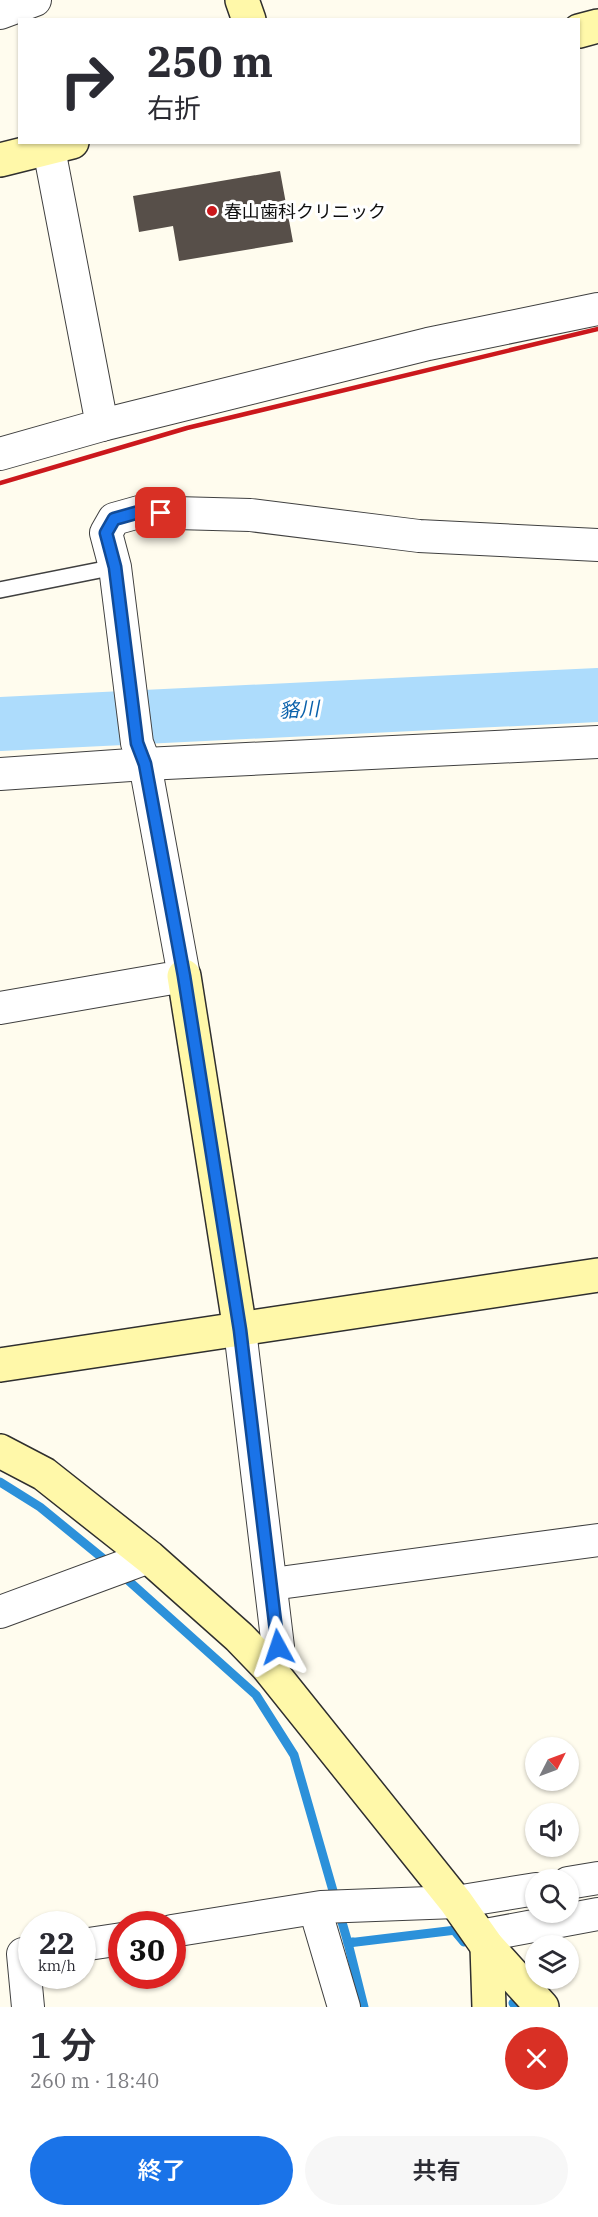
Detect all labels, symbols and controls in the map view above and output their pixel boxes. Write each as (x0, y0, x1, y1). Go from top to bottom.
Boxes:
text: 250 m (147, 34, 273, 89)
icon: right (48, 42, 126, 120)
text: 右折 (147, 90, 201, 125)
place label: 春山歯科クリニック (224, 200, 386, 223)
marker: 春山歯科クリニック (205, 204, 219, 218)
pin (135, 487, 186, 538)
icon: arrive (144, 496, 177, 529)
water label: 貉川 (278, 694, 322, 724)
position arrow (246, 1615, 310, 1679)
north arrow (525, 1737, 579, 1791)
map controls (525, 1737, 579, 1989)
button: sound (525, 1803, 579, 1857)
button: search (525, 1869, 579, 1923)
speed limit sign: 30 (108, 1911, 186, 1989)
text: 22 (39, 1923, 75, 1962)
button: layers (525, 1935, 579, 1989)
text: km/h (38, 1956, 76, 1975)
text: 1 分 (30, 2021, 96, 2068)
button: close (505, 2027, 568, 2090)
text: 260 m · 18:40 (30, 2067, 159, 2094)
button: 終了 (30, 2136, 293, 2205)
button: 共有 (305, 2136, 568, 2205)

